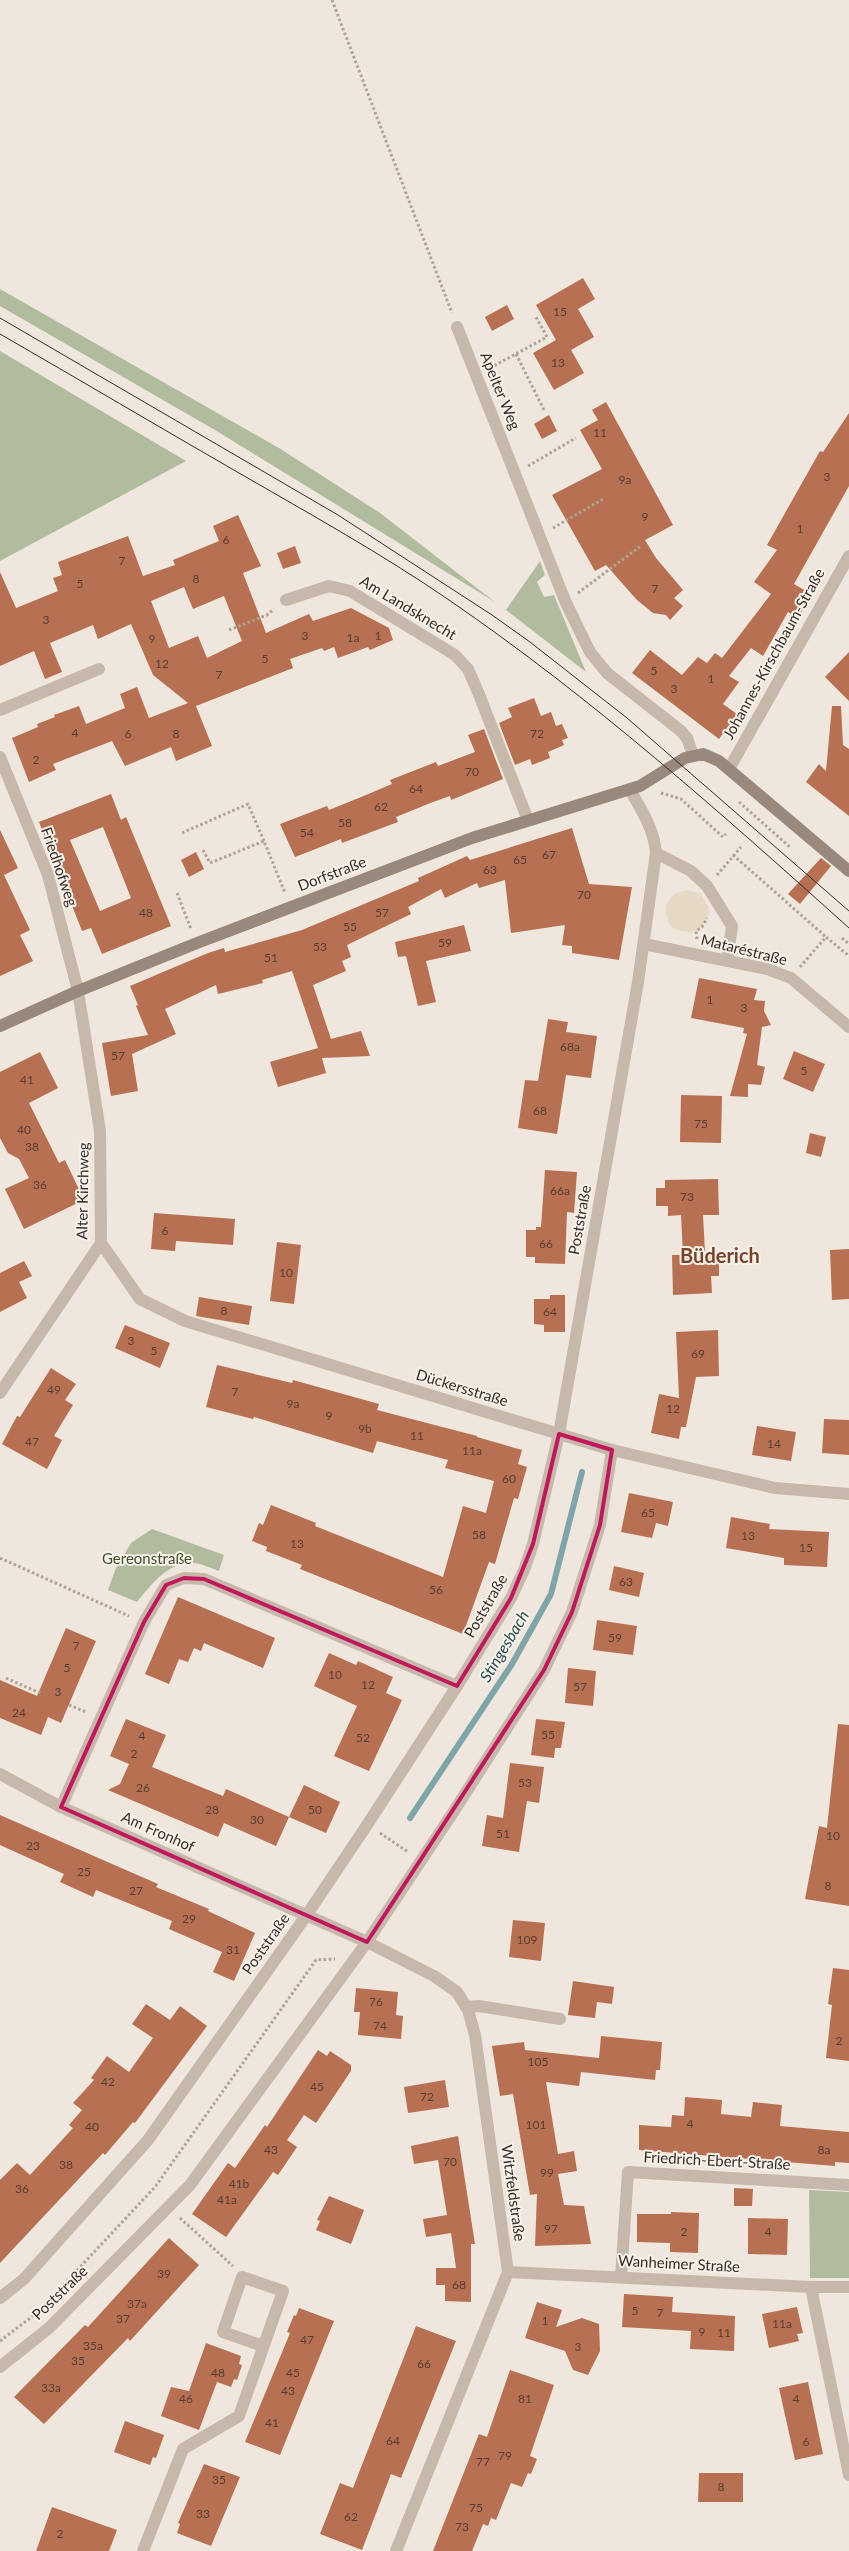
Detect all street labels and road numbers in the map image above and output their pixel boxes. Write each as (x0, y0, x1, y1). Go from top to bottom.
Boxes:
street label: Apelter Weg (477, 349, 525, 432)
street label: Johannes-Kirschbaum-Straße (719, 565, 828, 742)
street label: Am Landsknecht (357, 571, 461, 643)
street label: Friedhofweg (38, 825, 82, 909)
street label: Dorfstraße (295, 852, 368, 894)
street label: Mataréstraße (699, 930, 789, 968)
street label: Alter Kirchweg (72, 1142, 92, 1240)
street label: Poststraße (564, 1184, 594, 1256)
street label: Dückersstraße (414, 1365, 510, 1410)
street label: Poststraße (460, 1571, 511, 1640)
street label: Am Fronhof (119, 1807, 198, 1855)
street label: Poststraße (238, 1909, 293, 1977)
street label: Witzfeldstraße (498, 2143, 530, 2242)
street label: Friedrich-Ebert-Straße (643, 2147, 791, 2173)
street label: Wanheimer Straße (618, 2251, 741, 2275)
street label: Poststraße (28, 2261, 91, 2323)

